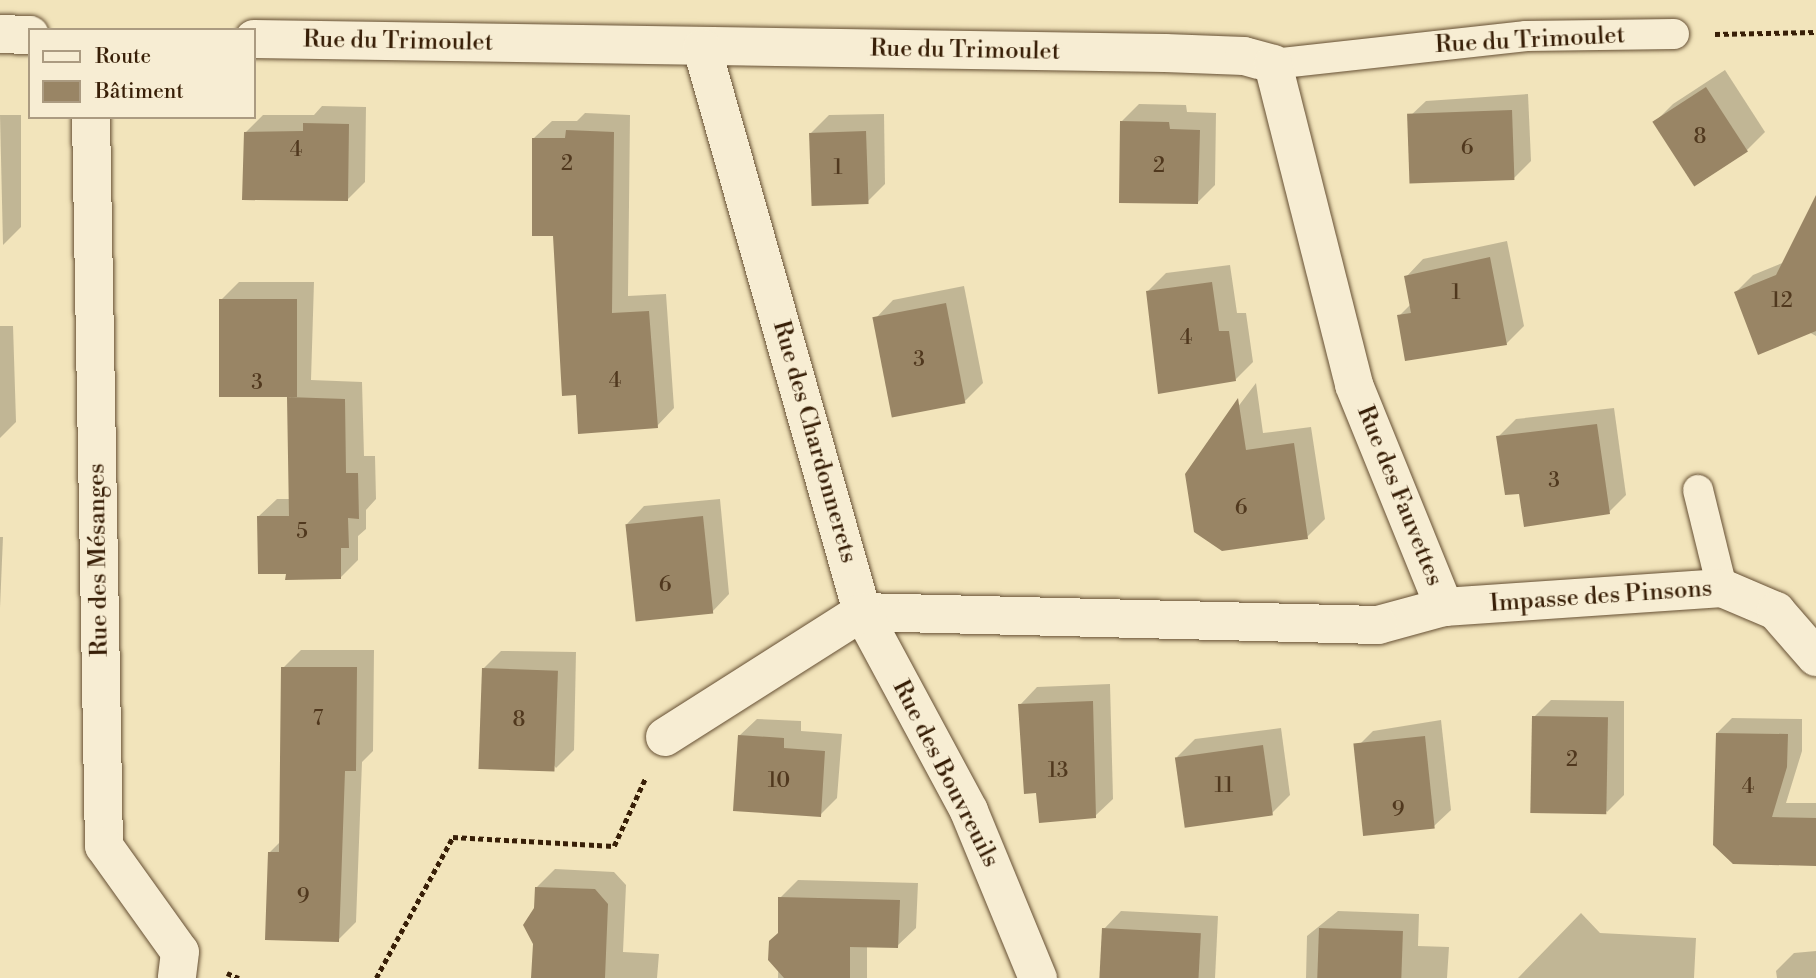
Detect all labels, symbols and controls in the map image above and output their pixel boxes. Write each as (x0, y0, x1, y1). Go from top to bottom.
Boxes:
street label: Rue du Trimoulet (1434, 22, 1626, 60)
street label: Rue du Trimoulet (303, 26, 493, 58)
legend (28, 28, 256, 119)
street label: Rue du Trimoulet (870, 35, 1060, 67)
text: Route (95, 44, 151, 70)
text: Bâtiment (95, 79, 184, 105)
house number: 8 (1694, 124, 1706, 150)
house number: 6 (1461, 135, 1473, 161)
house number: 4 (290, 137, 302, 163)
house number: 2 (561, 151, 573, 177)
house number: 2 (1153, 153, 1165, 179)
house number: 1 (833, 155, 843, 181)
house number: 1 (1451, 280, 1461, 306)
house number: 12 (1771, 288, 1793, 314)
street label: Rue des Chardonnerets (766, 317, 862, 567)
house number: 4 (1180, 325, 1192, 351)
house number: 3 (913, 347, 925, 373)
house number: 4 (609, 368, 621, 394)
house number: 3 (251, 370, 263, 396)
street label: Rue des Fauvettes (1350, 402, 1448, 590)
street label: Rue des Mésanges (83, 463, 115, 657)
house number: 3 (1548, 468, 1560, 494)
house number: 6 (1235, 495, 1247, 521)
house number: 5 (296, 519, 308, 545)
house number: 6 (659, 572, 671, 598)
street label: Impasse des Pinsons (1489, 575, 1713, 619)
street label: Rue des Bouvreuils (885, 676, 1005, 872)
house number: 7 (313, 706, 323, 732)
house number: 8 (513, 707, 525, 733)
house number: 2 (1566, 747, 1578, 773)
house number: 13 (1048, 758, 1068, 784)
house number: 10 (768, 768, 790, 794)
house number: 11 (1215, 773, 1233, 799)
house number: 4 (1742, 774, 1754, 800)
house number: 9 (1392, 797, 1404, 823)
house number: 9 (297, 884, 309, 910)

